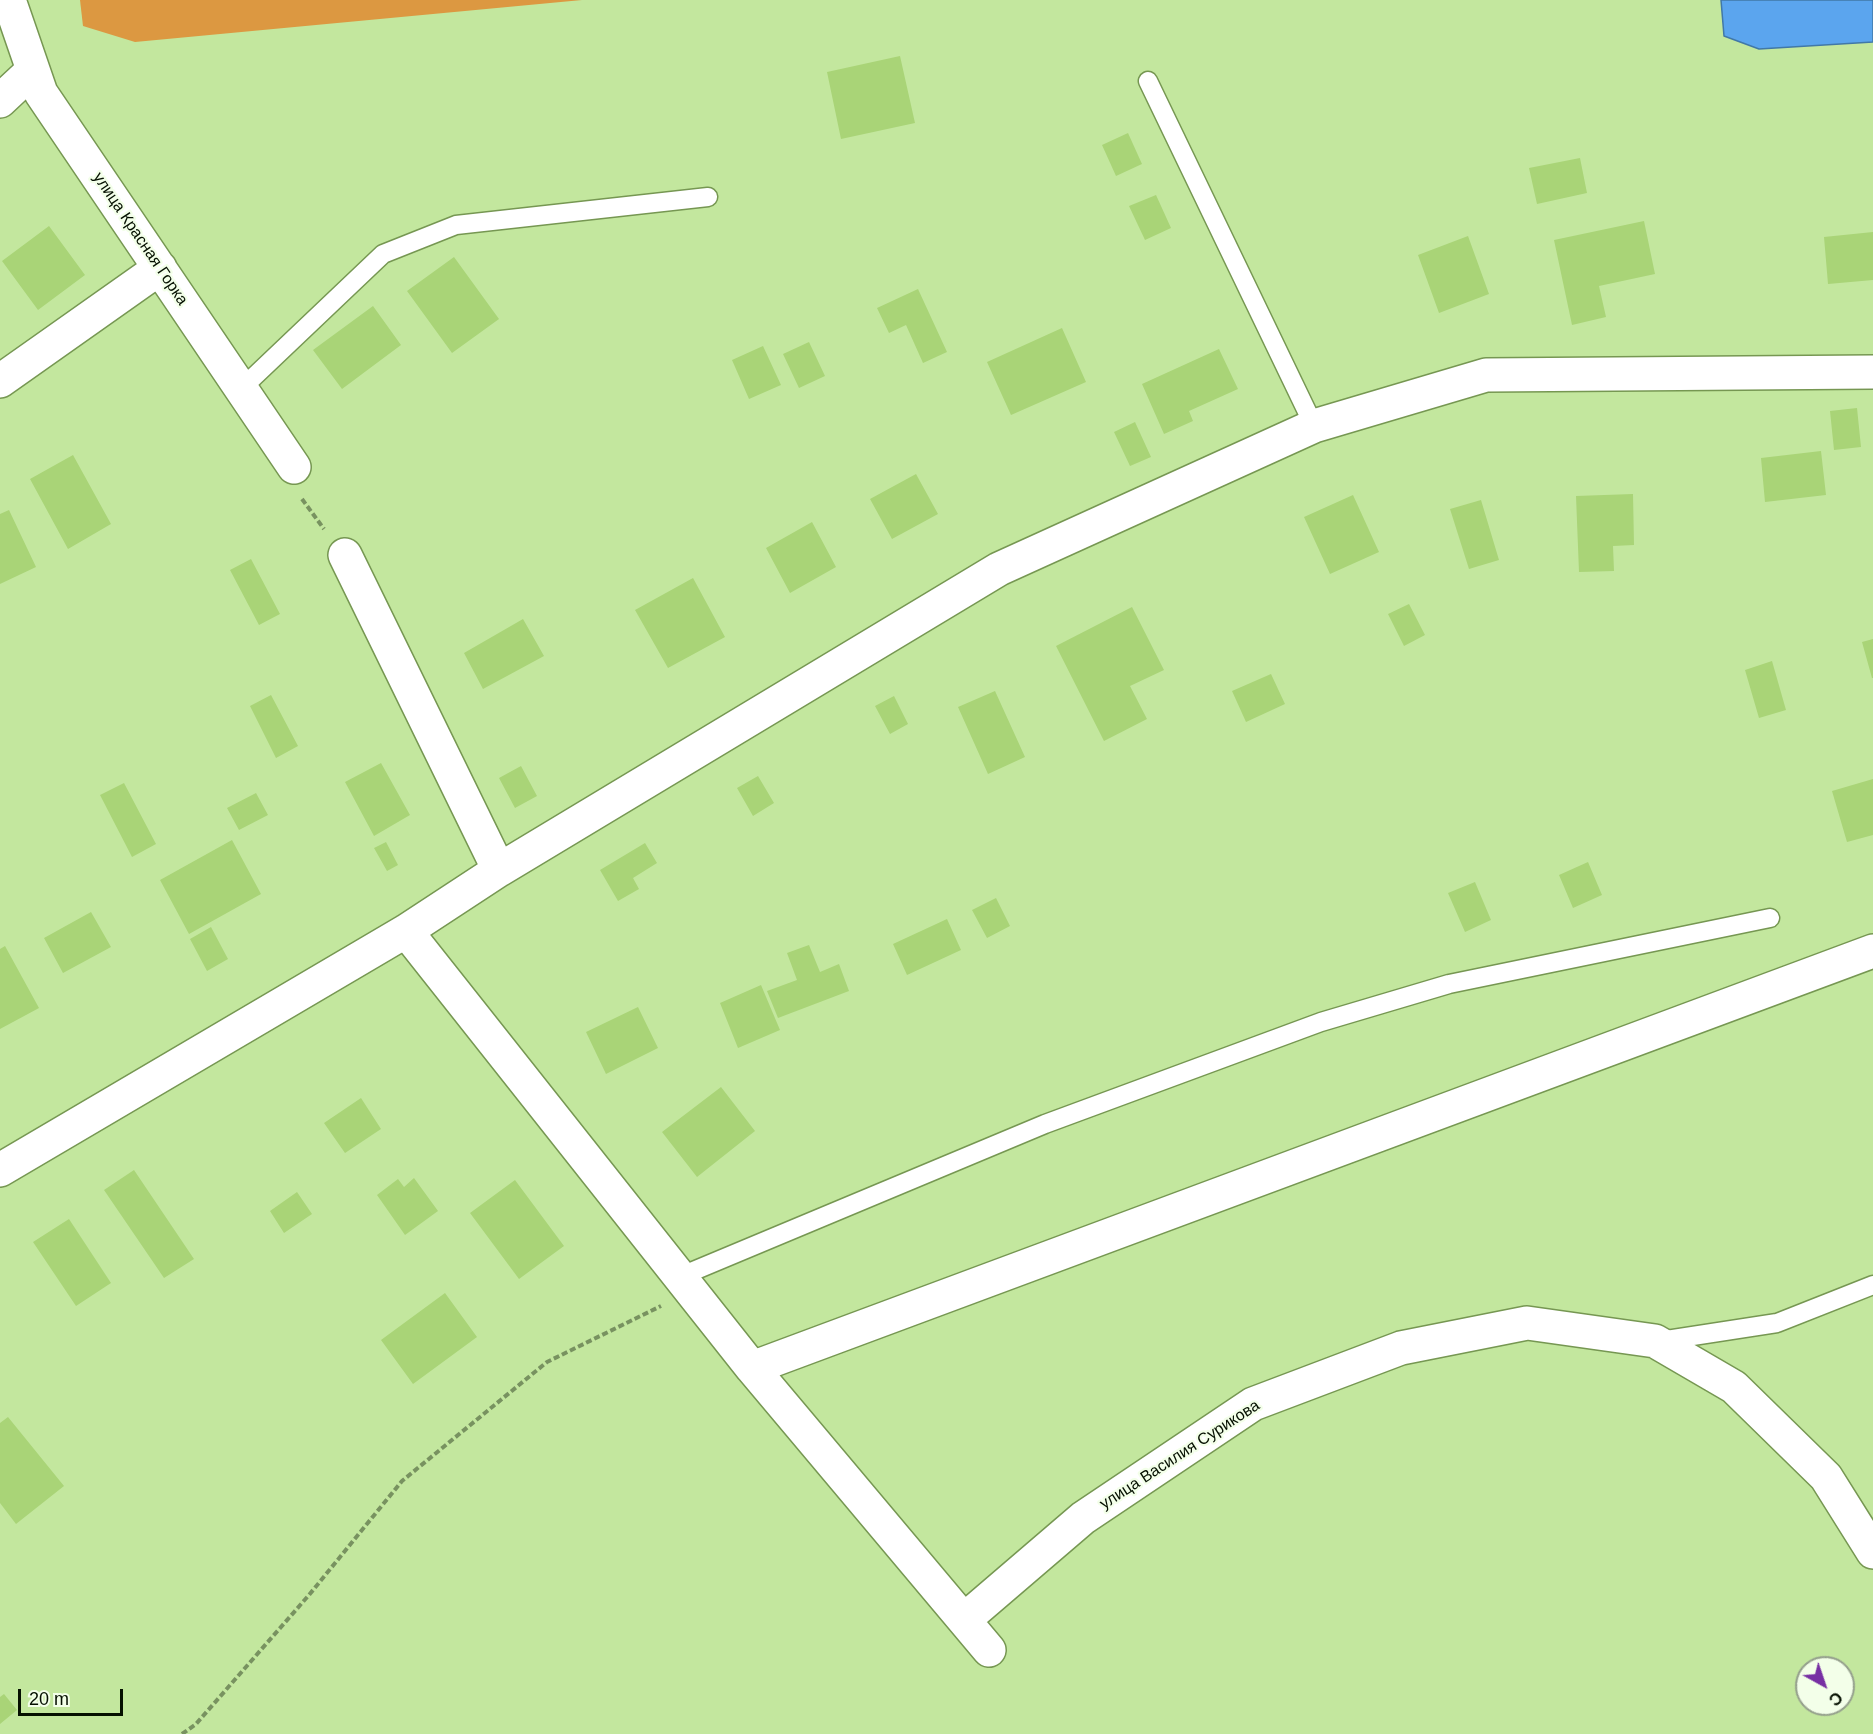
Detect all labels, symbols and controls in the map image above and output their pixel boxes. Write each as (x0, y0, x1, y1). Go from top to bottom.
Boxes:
street label: улица Красная Горка (88, 169, 192, 309)
street label: улица Василия Сурикова (1096, 1396, 1264, 1514)
north arrow (1795, 1656, 1855, 1716)
scale bar (21, 1677, 126, 1715)
text: С (1826, 1688, 1845, 1709)
text: 20 m (29, 1689, 69, 1709)

